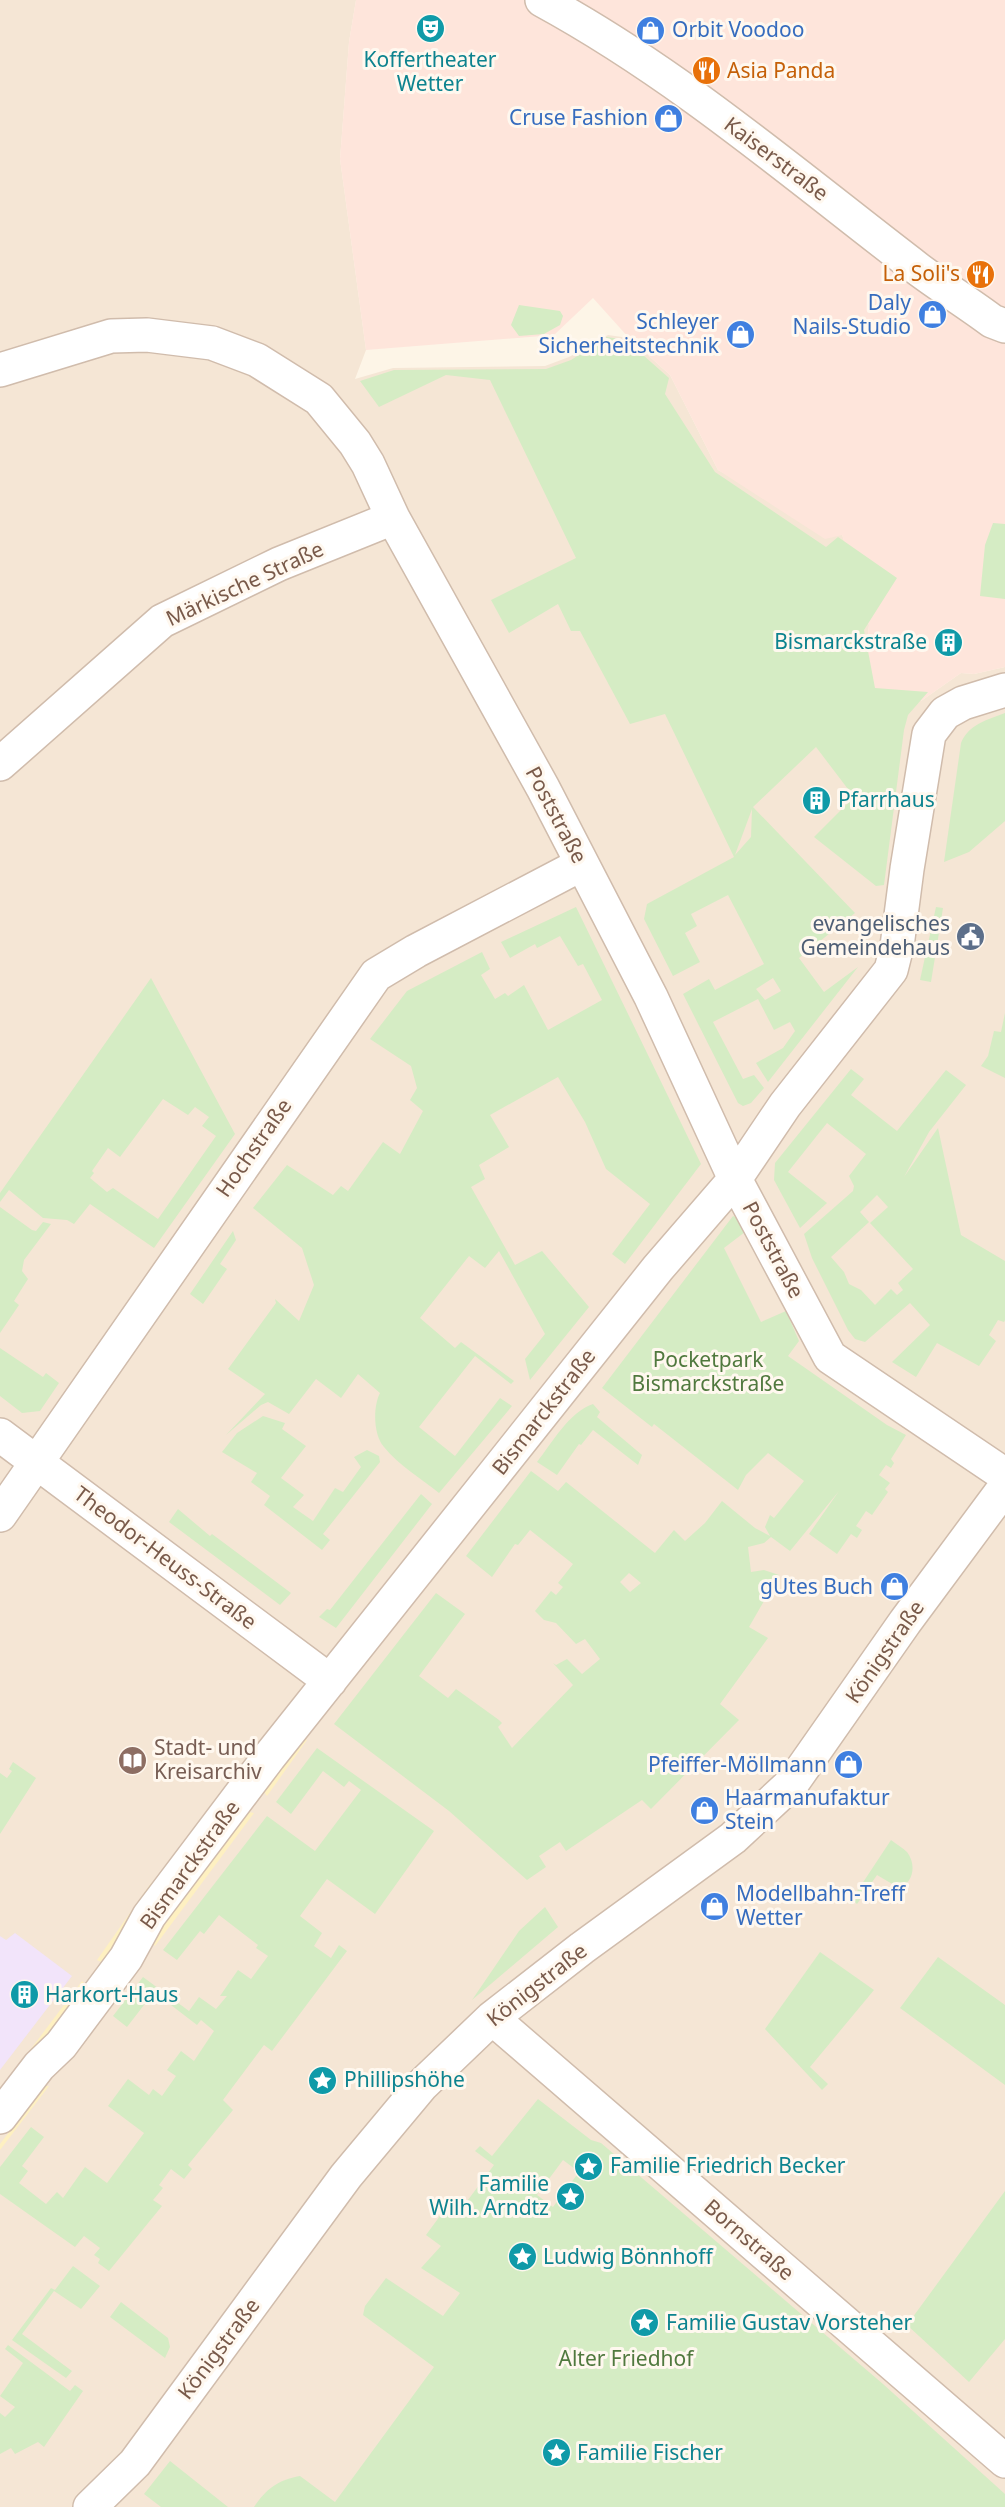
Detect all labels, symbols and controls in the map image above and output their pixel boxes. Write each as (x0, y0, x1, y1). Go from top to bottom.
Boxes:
theatre icon: Koffertheater Wetter (414, 13, 446, 45)
shop icon: Orbit Voodoo (635, 14, 667, 46)
place label: Orbit Voodoo (672, 15, 804, 43)
place label: Koffertheater Wetter (364, 45, 497, 97)
restaurant icon: Asia Panda (690, 55, 722, 87)
place label: Asia Panda (727, 56, 835, 84)
shop icon: Cruse Fashion (653, 102, 685, 134)
place label: Cruse Fashion (509, 103, 648, 131)
street label: Kaiserstraße (719, 110, 834, 207)
restaurant icon: La Soli's (965, 258, 997, 290)
place label: La Soli's (883, 259, 960, 287)
place label: Daly Nails-Studio (792, 288, 911, 340)
shop icon: Daly Nails-Studio (916, 299, 948, 331)
place label: Schleyer Sicherheitstechnik (539, 307, 720, 359)
shop icon: Schleyer Sicherheitstechnik (724, 318, 756, 350)
street label: Märkische Straße (161, 534, 328, 632)
building icon: Bismarckstraße (932, 626, 964, 658)
place label: Bismarckstraße (774, 627, 927, 655)
street label: Poststraße (520, 761, 594, 868)
building icon: Pfarrhaus (801, 784, 833, 816)
place label: Pfarrhaus (838, 785, 935, 813)
place label: evangelisches Gemeindehaus (800, 909, 950, 961)
public building icon: evangelisches Gemeindehaus (955, 920, 987, 952)
street label: Hochstraße (209, 1093, 297, 1202)
street label: Poststraße (737, 1196, 811, 1303)
street label: Bismarckstraße (485, 1343, 601, 1480)
park label: Pocketpark Bismarckstraße (632, 1345, 784, 1397)
street label: Theodor-Heuss-Straße (69, 1479, 263, 1635)
shop icon: gUtes Buch (878, 1571, 910, 1603)
place label: gUtes Buch (760, 1572, 873, 1600)
street label: Königstraße (838, 1594, 930, 1709)
place label: Stadt- und Kreisarchiv (154, 1733, 262, 1785)
library icon: Stadt- und Kreisarchiv (117, 1744, 149, 1776)
shop icon: Pfeiffer-Möllmann (832, 1749, 864, 1781)
place label: Pfeiffer-Möllmann (648, 1750, 827, 1778)
place label: Haarmanufaktur Stein (725, 1783, 890, 1835)
street label: Bismarckstraße (133, 1794, 245, 1934)
shop icon: Haarmanufaktur Stein (688, 1794, 720, 1826)
place label: Modellbahn-Treff Wetter (736, 1879, 907, 1931)
shop icon: Modellbahn-Treff Wetter (699, 1890, 731, 1922)
street label: Königstraße (481, 1936, 592, 2032)
building icon: Harkort-Haus (8, 1979, 40, 2011)
place label: Harkort-Haus (45, 1980, 178, 2008)
place icon: Phillipshöhe (307, 2064, 339, 2096)
place label: Phillipshöhe (344, 2065, 465, 2093)
place icon: Familie Friedrich Becker (573, 2150, 605, 2182)
place label: Familie Friedrich Becker (610, 2151, 846, 2179)
place label: Familie Wilh. Arndtz (429, 2169, 549, 2221)
place icon: Familie Wilh. Arndtz (554, 2180, 586, 2212)
street label: Bornstraße (699, 2192, 801, 2286)
place icon: Ludwig Bönnhoff (506, 2241, 538, 2273)
place label: Ludwig Bönnhoff (543, 2242, 714, 2270)
street label: Königstraße (171, 2292, 265, 2405)
place icon: Familie Gustav Vorsteher (629, 2307, 661, 2339)
place label: Familie Gustav Vorsteher (666, 2308, 913, 2336)
park label: Alter Friedhof (558, 2344, 695, 2372)
place icon: Familie Fischer (540, 2437, 572, 2469)
place label: Familie Fischer (577, 2438, 723, 2466)

